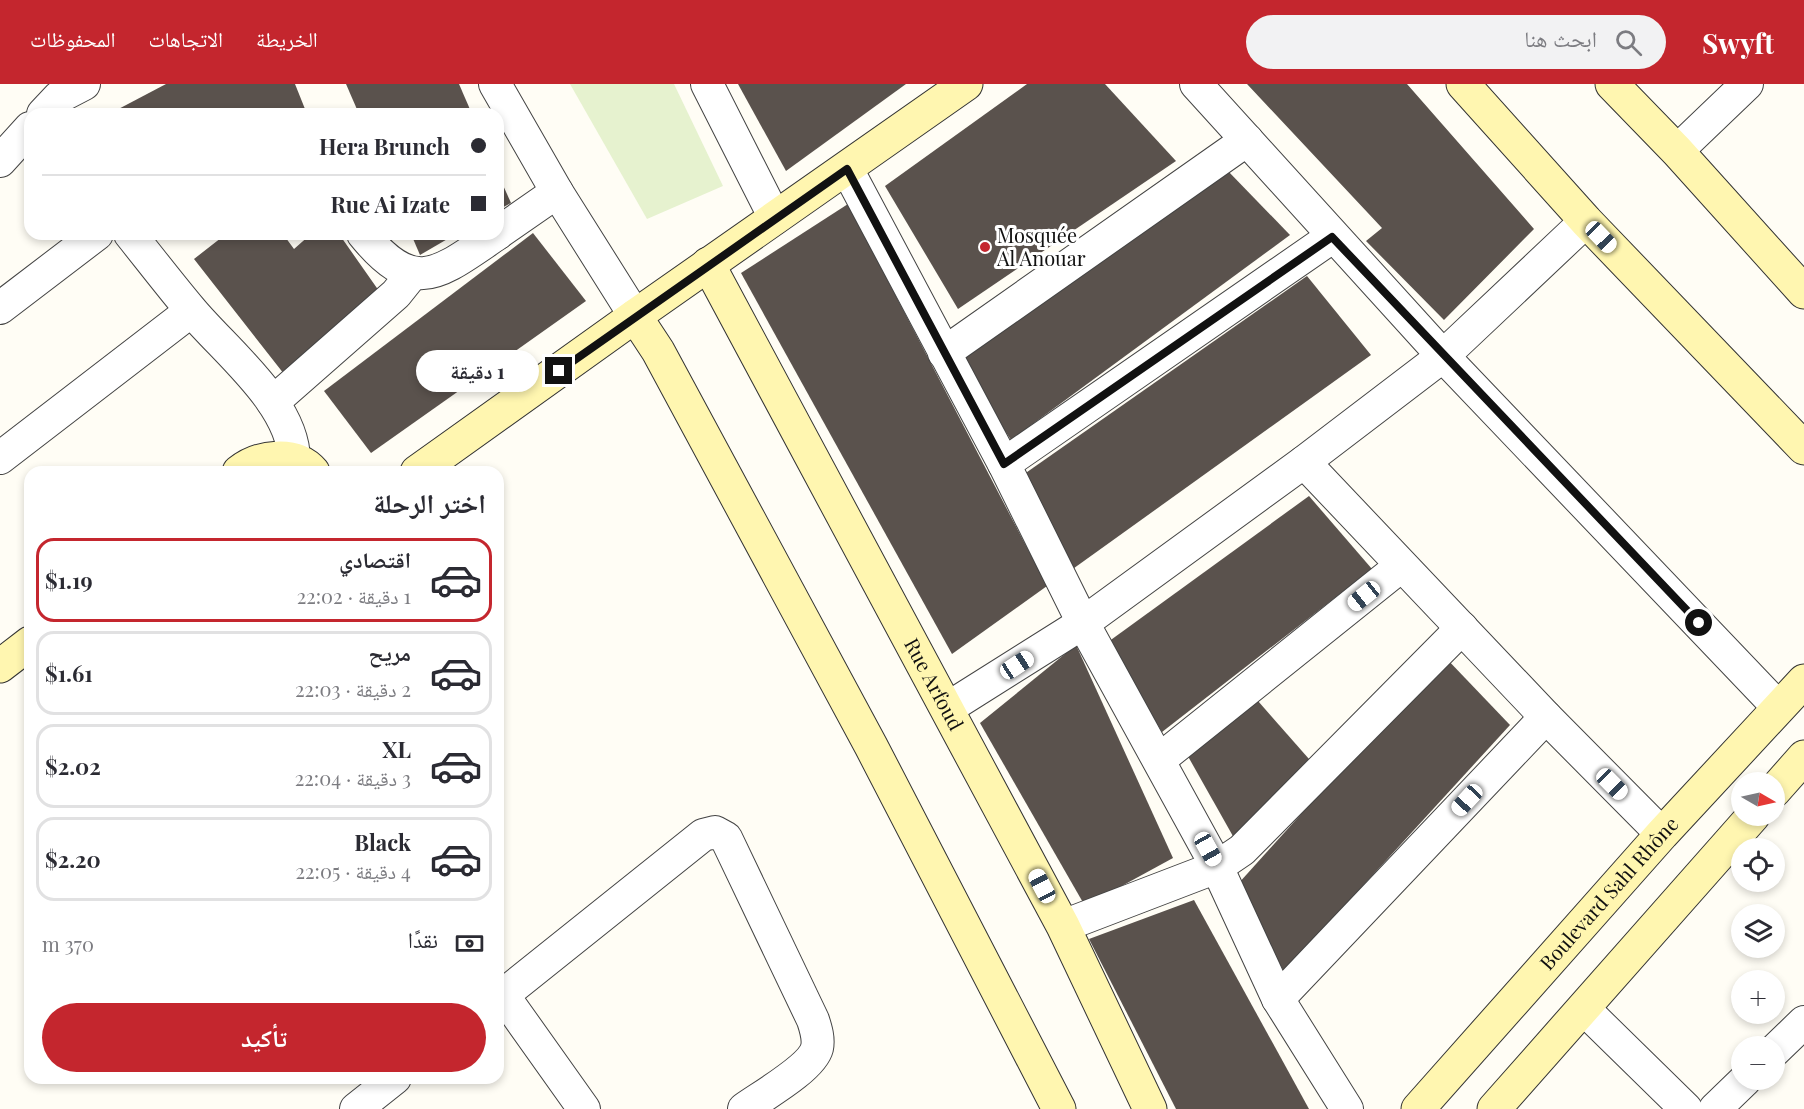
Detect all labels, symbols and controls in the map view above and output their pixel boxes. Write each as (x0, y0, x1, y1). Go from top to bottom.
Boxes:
search box (1246, 15, 1666, 69)
text: ابحث هنا (1524, 23, 1597, 53)
text: المحفوظات (30, 24, 115, 52)
text: الاتجاهات (148, 24, 223, 52)
text: الخريطة (256, 24, 318, 52)
text: Swyft (1702, 24, 1774, 61)
icon: search (1612, 26, 1645, 59)
text: Hera Brunch (319, 131, 450, 161)
text: Rue Ai Izate (331, 189, 450, 219)
car (1582, 218, 1620, 256)
place label: Mosquée Al Anouar (996, 221, 1086, 271)
marker: Mosquée Al Anouar (978, 240, 992, 254)
callout: 1 دقيقة (415, 350, 538, 392)
text: 1 دقيقة (450, 357, 505, 384)
route end (545, 357, 572, 384)
text: اختر الرحلة (373, 484, 486, 520)
text: اقتصادي (339, 544, 411, 574)
icon: car (429, 553, 483, 607)
text: $1.19 (45, 565, 93, 595)
car (1344, 578, 1384, 614)
text: 1 دقيقة · 22:02 (297, 582, 411, 609)
route start (1685, 609, 1712, 636)
street label: Rue Arfoud (899, 633, 971, 735)
text: مريح (368, 637, 411, 667)
icon: car (429, 646, 483, 700)
car (997, 648, 1037, 682)
text: $1.61 (45, 658, 93, 688)
text: 2 دقيقة · 22:03 (295, 675, 411, 702)
text: XL (382, 734, 411, 764)
icon: car (429, 739, 483, 793)
text: $2.02 (45, 751, 101, 781)
text: 3 دقيقة · 22:04 (295, 764, 411, 791)
car (1593, 765, 1631, 803)
north arrow (1731, 772, 1785, 826)
map controls (1731, 772, 1785, 1090)
car (1448, 781, 1486, 819)
street label: Boulevard Sahl Rhône (1533, 810, 1683, 975)
text: Black (354, 827, 411, 857)
car (1191, 829, 1225, 869)
icon: car (429, 832, 483, 886)
button: locate (1731, 838, 1785, 892)
text: $2.20 (45, 844, 101, 874)
text: 4 دقيقة · 22:05 (295, 857, 411, 884)
car (1026, 866, 1058, 906)
button: layers (1731, 904, 1785, 958)
text: نقدًا (408, 924, 438, 954)
icon: cash (453, 927, 486, 960)
text: 370 m (42, 930, 94, 957)
button: + (1731, 970, 1785, 1024)
button: تأكيد (42, 1003, 486, 1072)
button: − (1731, 1036, 1785, 1090)

